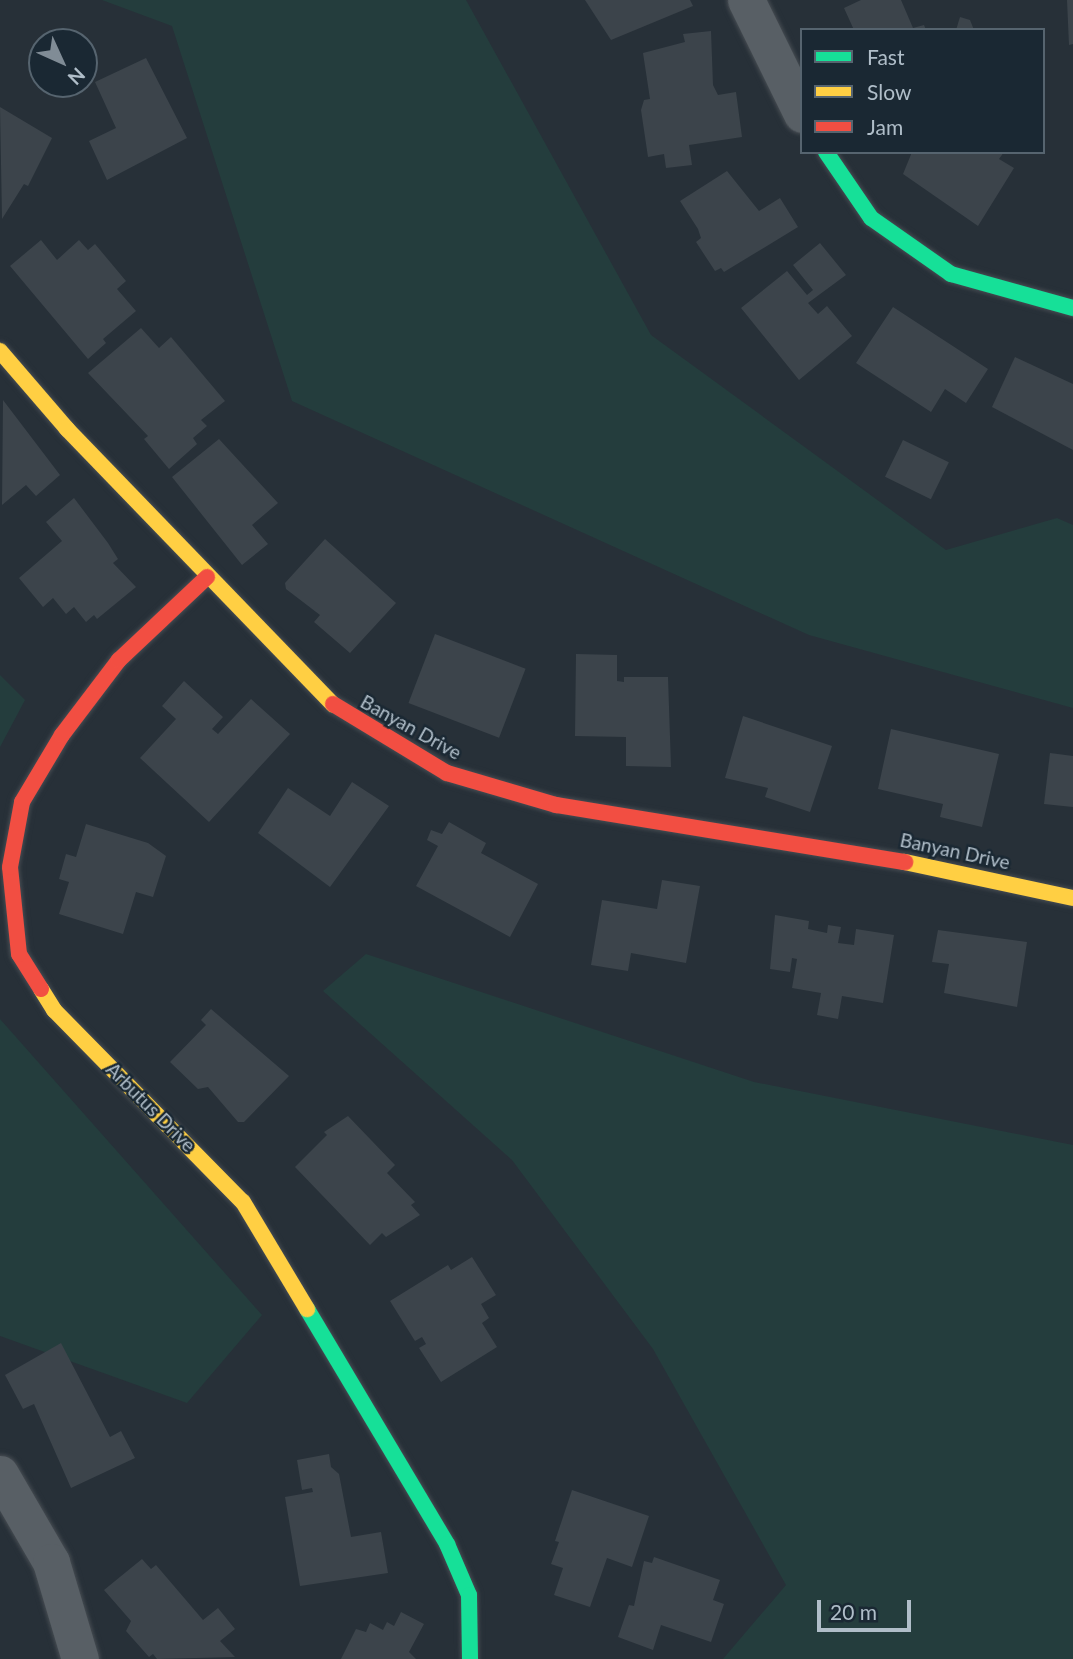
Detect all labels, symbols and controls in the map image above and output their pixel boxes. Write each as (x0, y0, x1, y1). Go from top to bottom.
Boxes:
north arrow (28, 28, 98, 98)
legend (800, 28, 1045, 154)
text: Fast (867, 44, 904, 69)
text: N (63, 63, 90, 90)
text: Slow (867, 79, 911, 104)
text: Jam (867, 114, 903, 139)
street label: Banyan Drive (357, 690, 465, 764)
street label: Banyan Drive (898, 828, 1012, 874)
street label: Arbutus Drive (102, 1058, 200, 1156)
scale bar (821, 1586, 916, 1630)
text: 20 m (830, 1599, 877, 1624)

